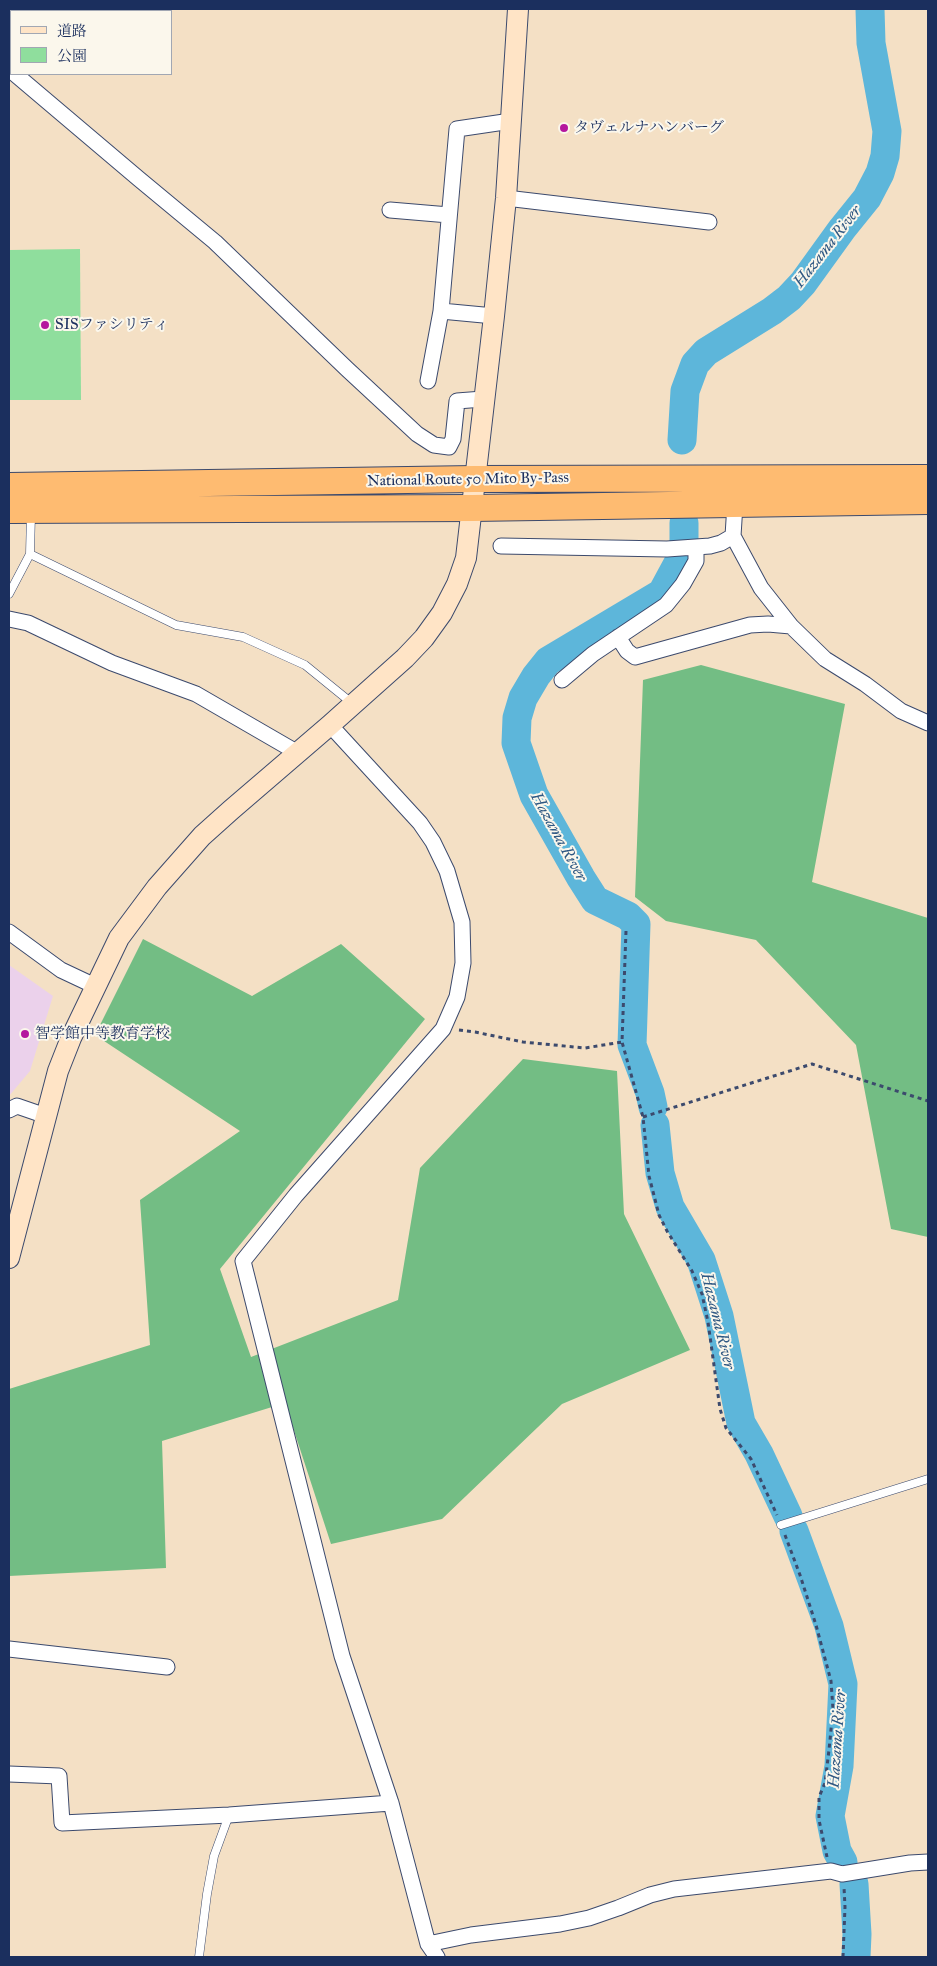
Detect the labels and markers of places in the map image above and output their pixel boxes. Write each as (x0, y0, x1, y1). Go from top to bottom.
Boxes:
place label: タヴェルナハンバーグ (574, 119, 724, 137)
marker: タヴェルナハンバーグ (558, 122, 570, 134)
place label: SISファシリティ (55, 316, 169, 334)
marker: SISファシリティ (39, 319, 51, 331)
place label: 智学館中等教育学校 (35, 1025, 170, 1043)
marker: 智学館中等教育学校 (19, 1028, 31, 1040)

